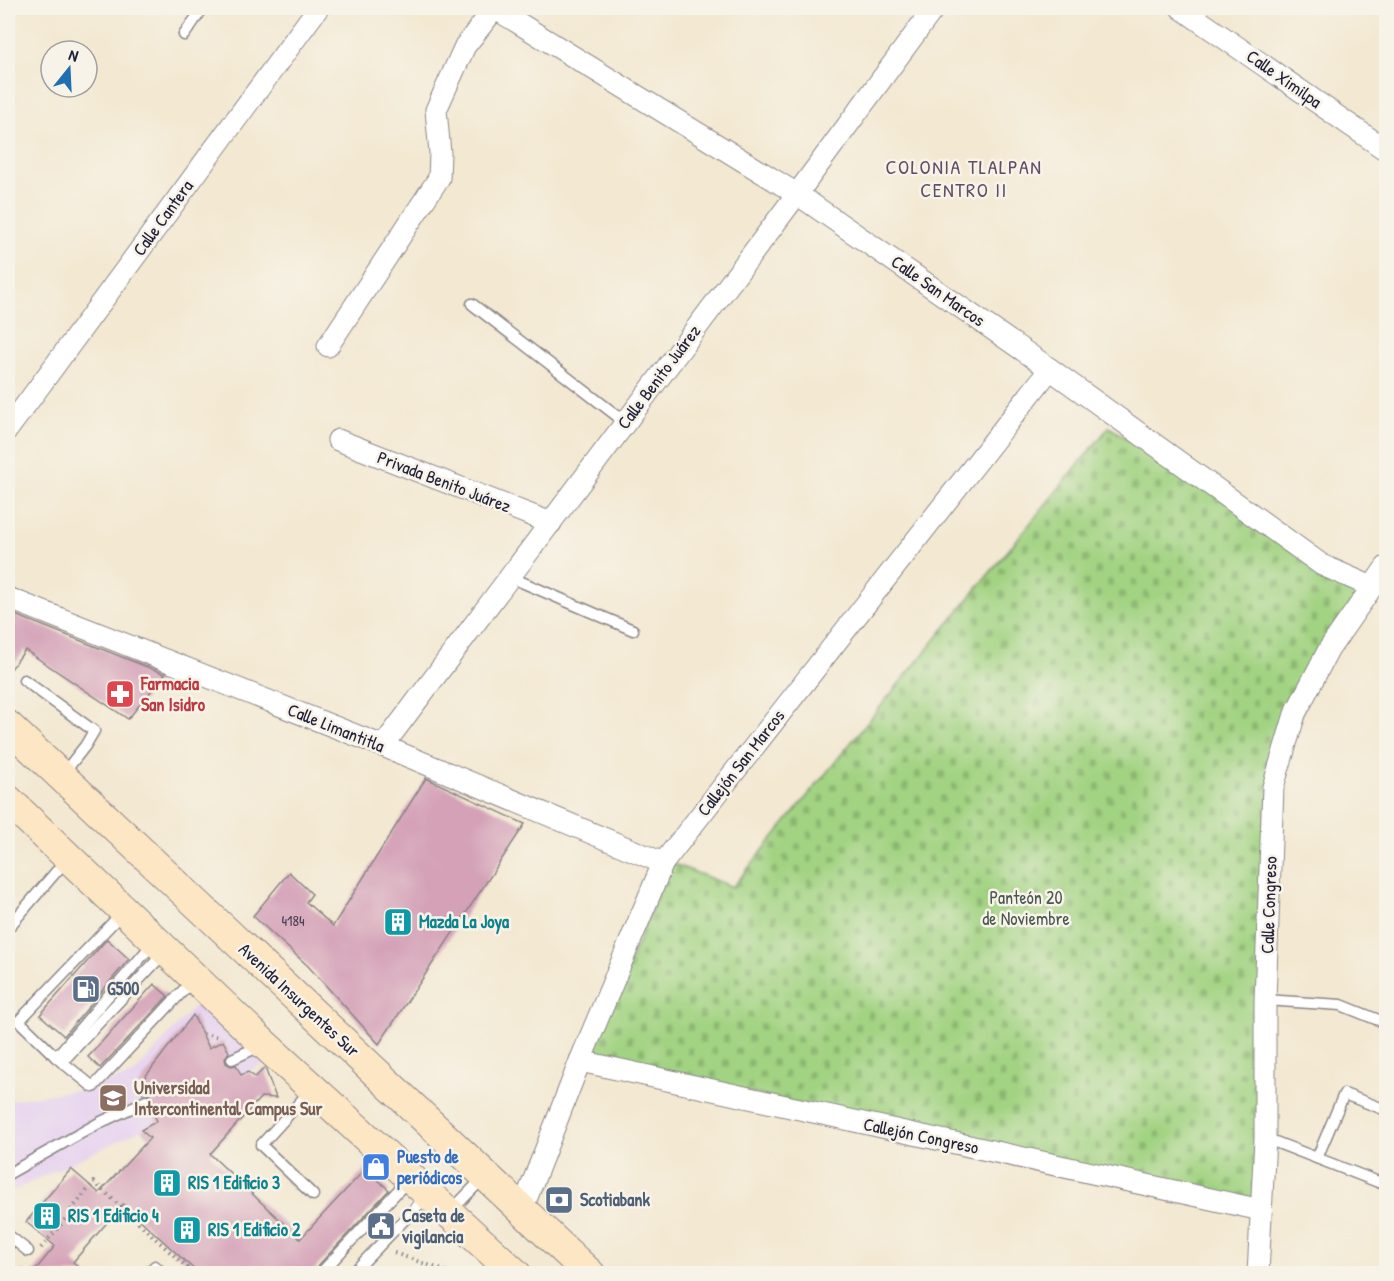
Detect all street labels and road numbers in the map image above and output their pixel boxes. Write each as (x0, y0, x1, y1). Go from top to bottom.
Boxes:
street label: Calle Ximilpa (1242, 43, 1327, 114)
street label: Calle Cantera (127, 175, 199, 261)
street label: Calle San Marcos (886, 249, 990, 332)
street label: Calle Benito Juárez (611, 319, 706, 434)
street label: Privada Benito Juárez (374, 445, 515, 519)
street label: Calle Limantitla (284, 697, 388, 758)
street label: Callejón San Marcos (691, 704, 790, 821)
street label: Calle Congreso (1254, 856, 1283, 954)
street label: Avenida Insurgentes Sur (233, 937, 365, 1062)
street label: Callejón Congreso (861, 1111, 981, 1160)

